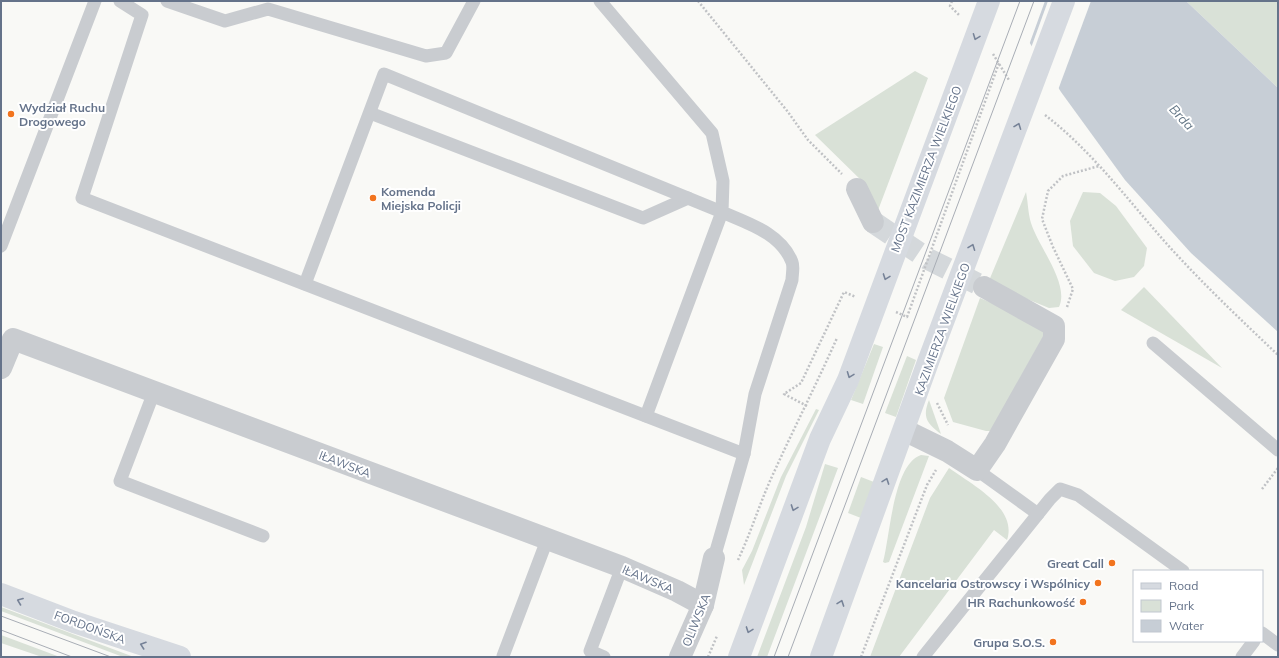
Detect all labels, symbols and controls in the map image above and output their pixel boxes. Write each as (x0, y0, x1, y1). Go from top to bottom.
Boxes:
one-way arrow (972, 34, 980, 41)
street label: MOST KAZIMIERZA WIELKIEGO (887, 84, 965, 254)
place label: Wydział Ruchu Drogowego (19, 100, 105, 129)
water label: Brda (1166, 101, 1198, 133)
marker: Wydział Ruchu Drogowego (6, 109, 16, 119)
one-way arrow (1013, 122, 1021, 129)
place label: Komenda Miejska Policji (381, 184, 461, 213)
marker: Komenda Miejska Policji (368, 193, 378, 203)
one-way arrow (967, 244, 975, 251)
street label: KAZIMIERZA WIELKIEGO (911, 261, 973, 397)
one-way arrow (882, 274, 890, 281)
one-way arrow (846, 371, 854, 378)
street label: IŁAWSKA (317, 447, 373, 481)
one-way arrow (881, 477, 889, 484)
one-way arrow (790, 505, 798, 512)
place label: Great Call (1047, 556, 1104, 571)
marker: Great Call (1107, 558, 1117, 568)
street label: IŁAWSKA (620, 561, 676, 597)
legend (1133, 570, 1263, 642)
place label: Kancelaria Ostrowscy i Wspólnicy (896, 576, 1090, 591)
marker: Kancelaria Ostrowscy i Wspólnicy (1093, 578, 1103, 588)
text: Road (1169, 578, 1198, 593)
street label: OLIWSKA (679, 591, 713, 649)
place label: HR Rachunkowość (967, 595, 1075, 610)
marker: HR Rachunkowość (1078, 597, 1088, 607)
one-way arrow (17, 598, 24, 606)
text: Park (1169, 598, 1195, 613)
one-way arrow (836, 599, 844, 606)
street label: FORDOŃSKA (52, 607, 128, 647)
text: Water (1169, 618, 1205, 633)
one-way arrow (745, 627, 753, 634)
place label: Grupa S.O.S. (973, 635, 1045, 650)
marker: Grupa S.O.S. (1048, 637, 1058, 647)
one-way arrow (139, 642, 146, 650)

